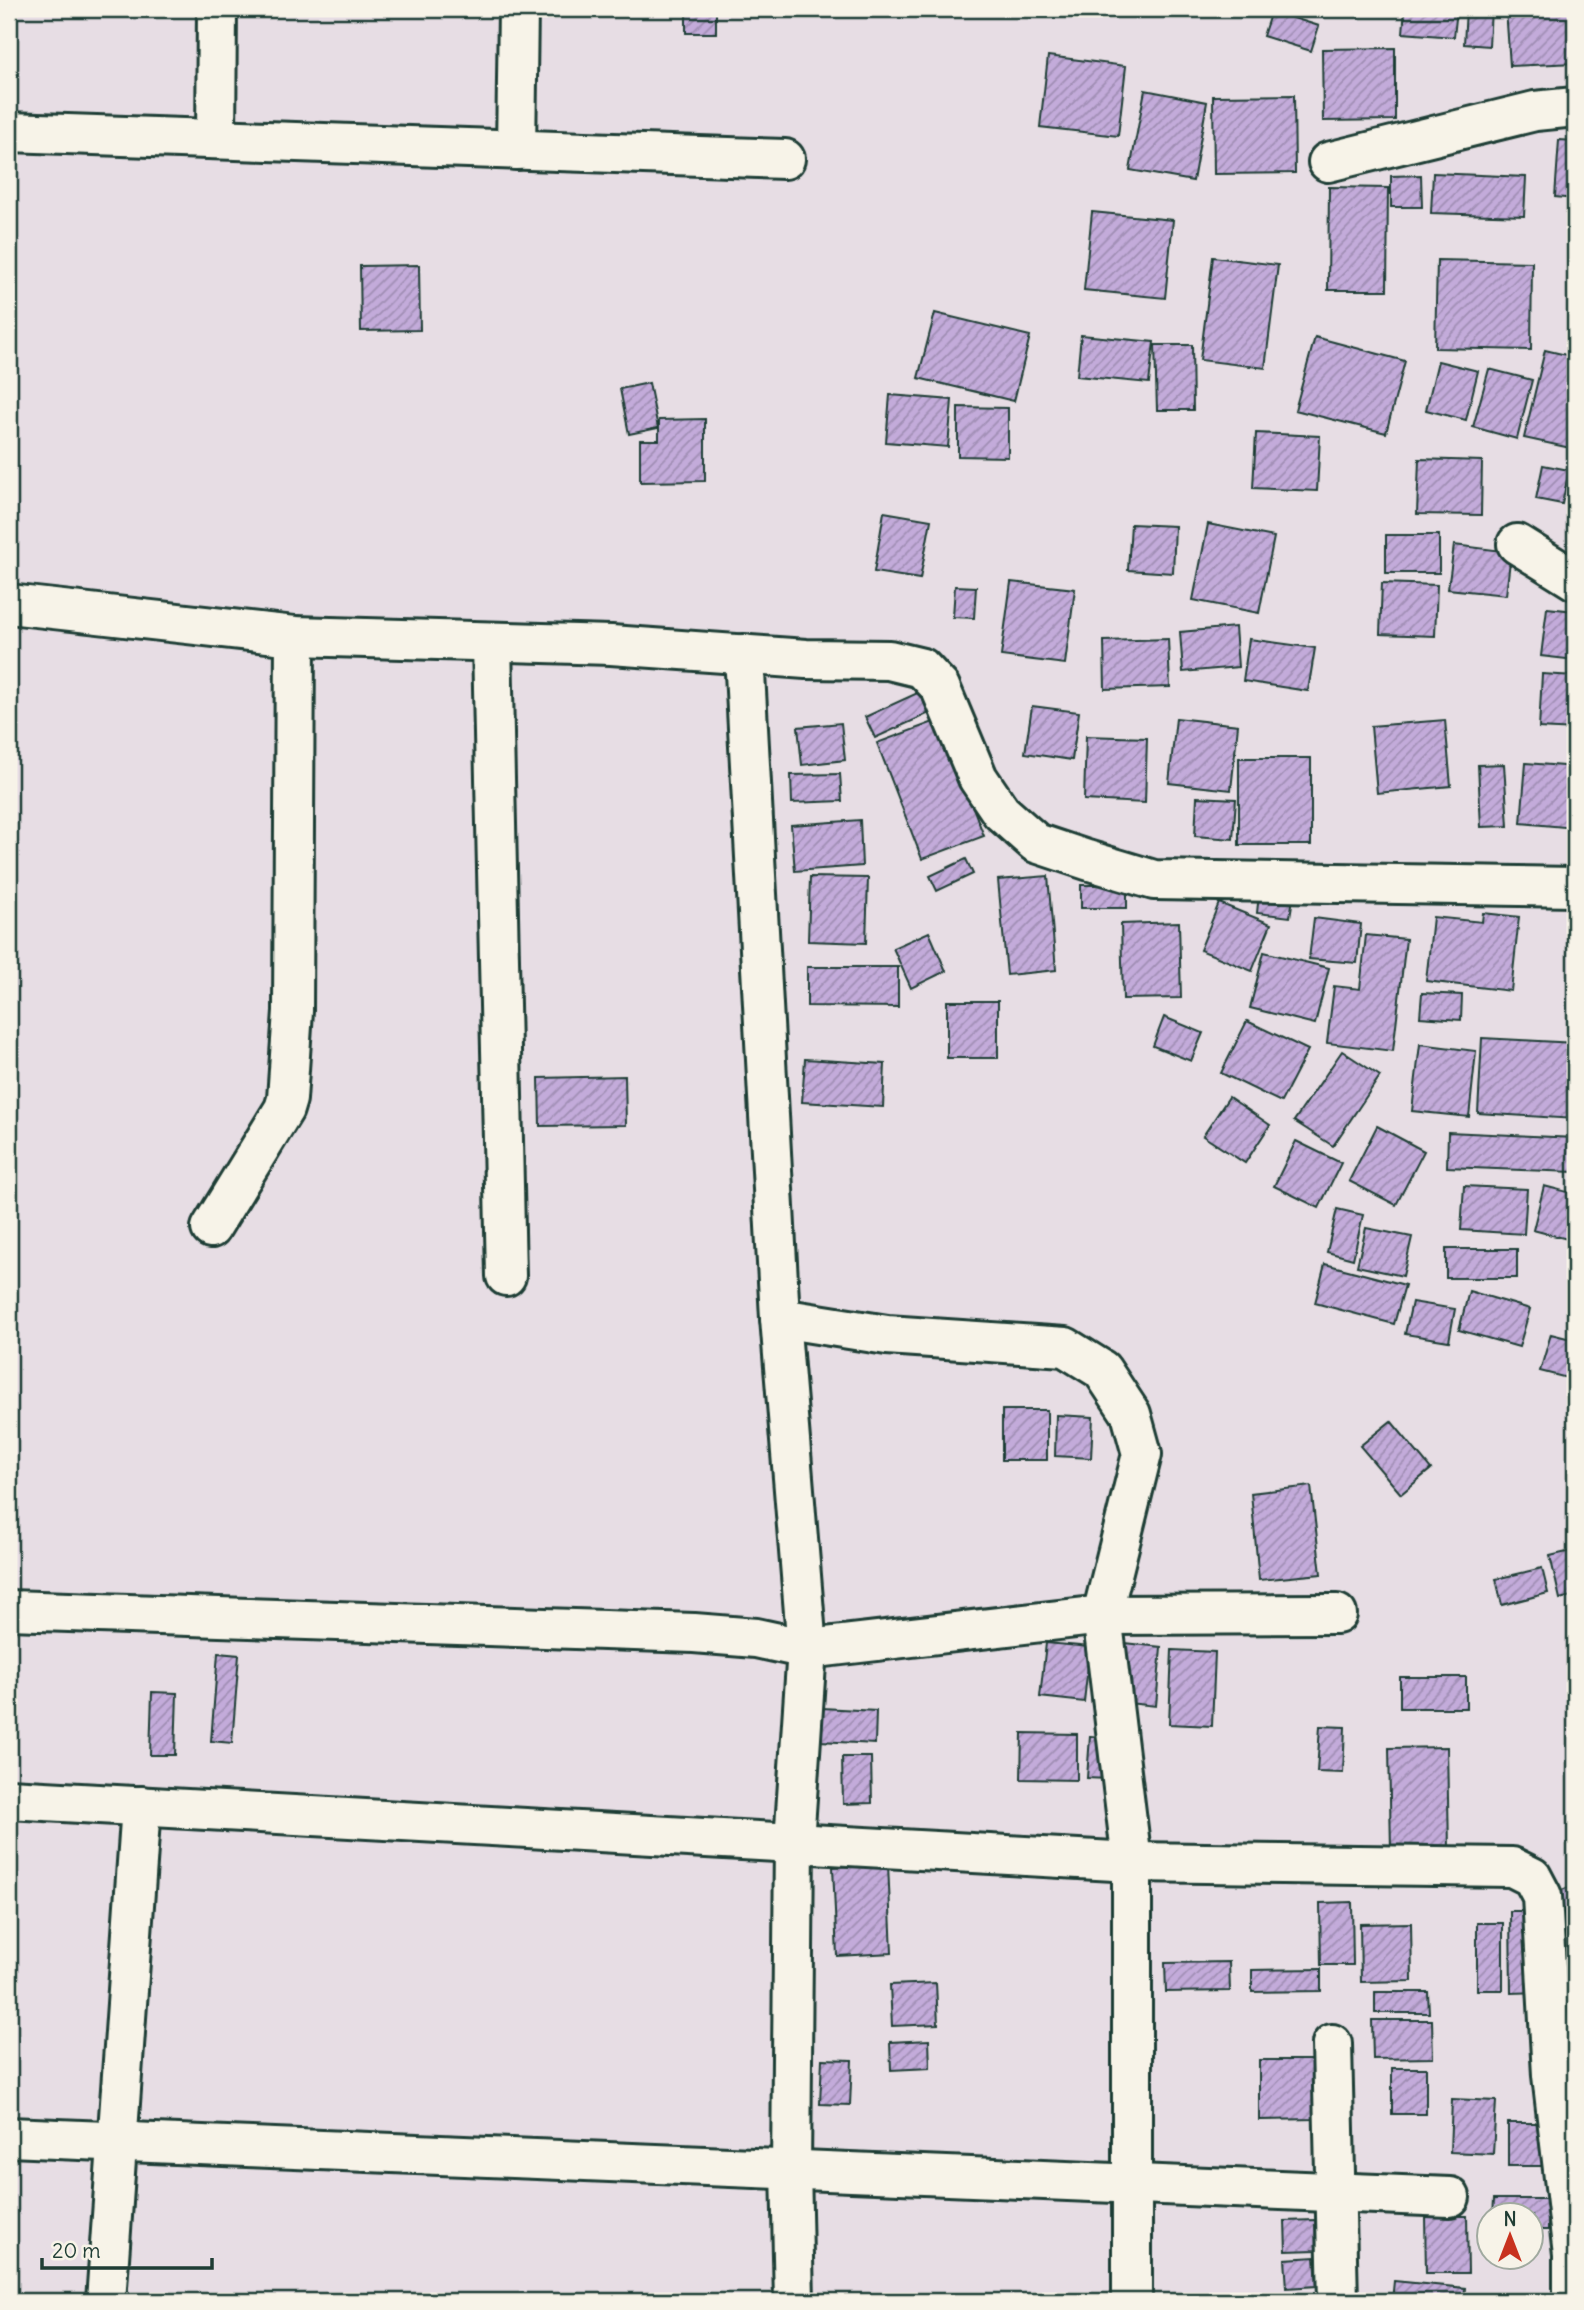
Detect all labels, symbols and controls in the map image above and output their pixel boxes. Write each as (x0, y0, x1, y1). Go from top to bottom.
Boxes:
north arrow (1476, 2202, 1546, 2272)
text: N (1503, 2207, 1517, 2231)
scale bar (42, 2226, 212, 2270)
text: 20 m (52, 2237, 101, 2264)

